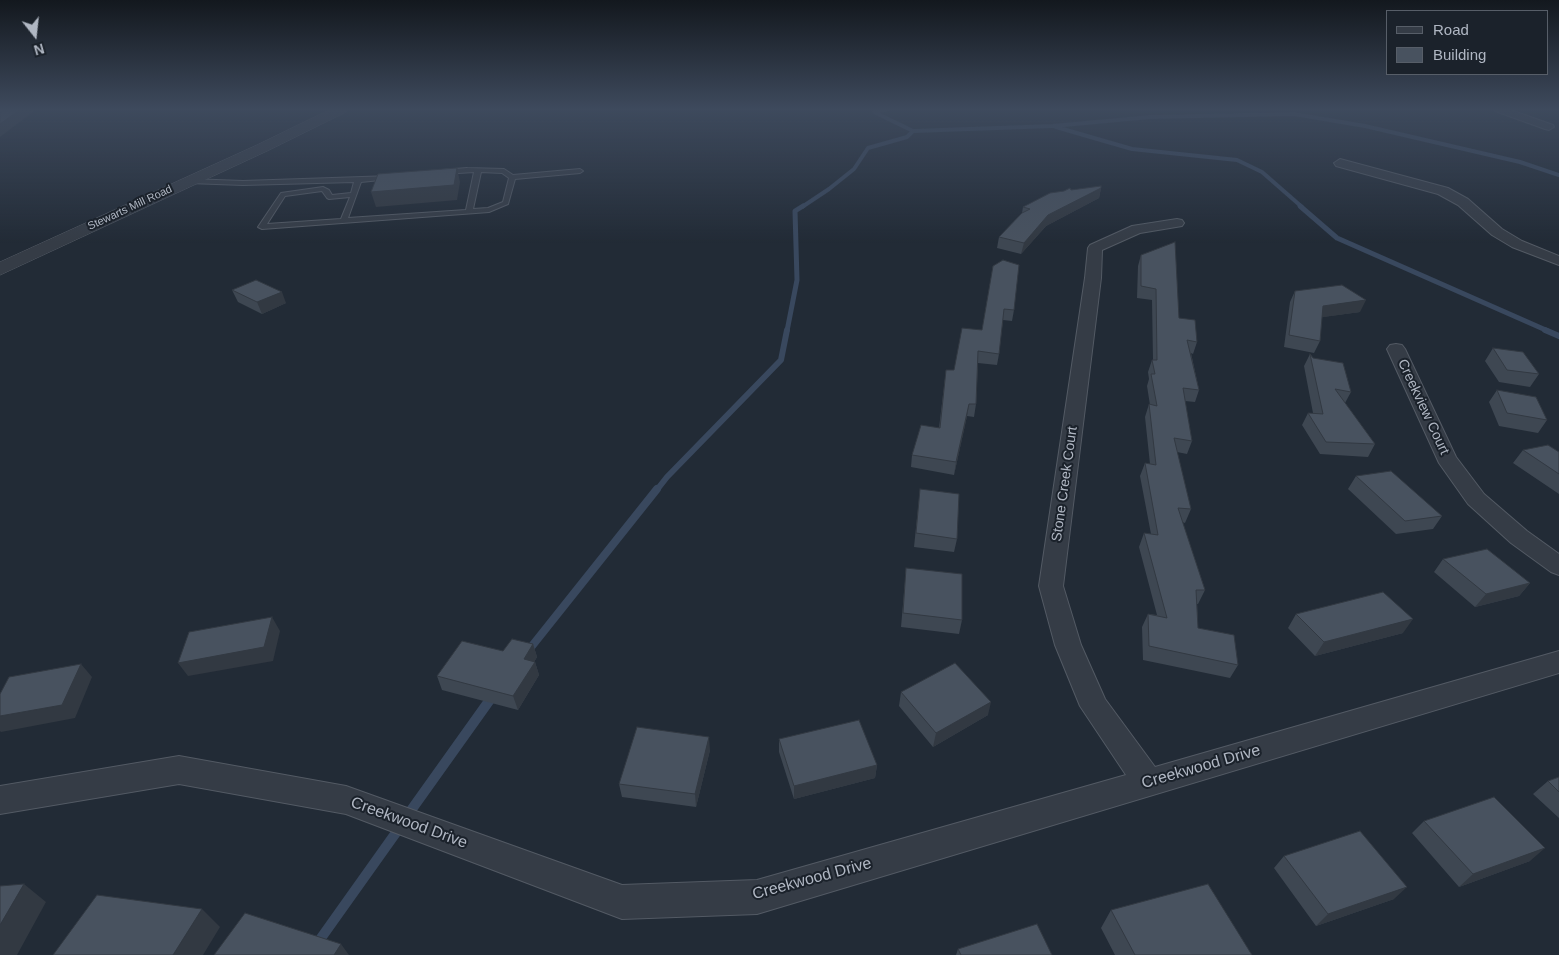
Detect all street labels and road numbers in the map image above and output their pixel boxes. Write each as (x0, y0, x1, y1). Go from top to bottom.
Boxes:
street label: Stewarts Mill Road (86, 183, 174, 233)
street label: Creekview Court (1394, 357, 1452, 457)
street label: Stone Creek Court (1049, 425, 1081, 543)
street label: Creekwood Drive (1139, 741, 1263, 793)
street label: Creekwood Drive (348, 793, 470, 853)
street label: Creekwood Drive (750, 854, 874, 904)

